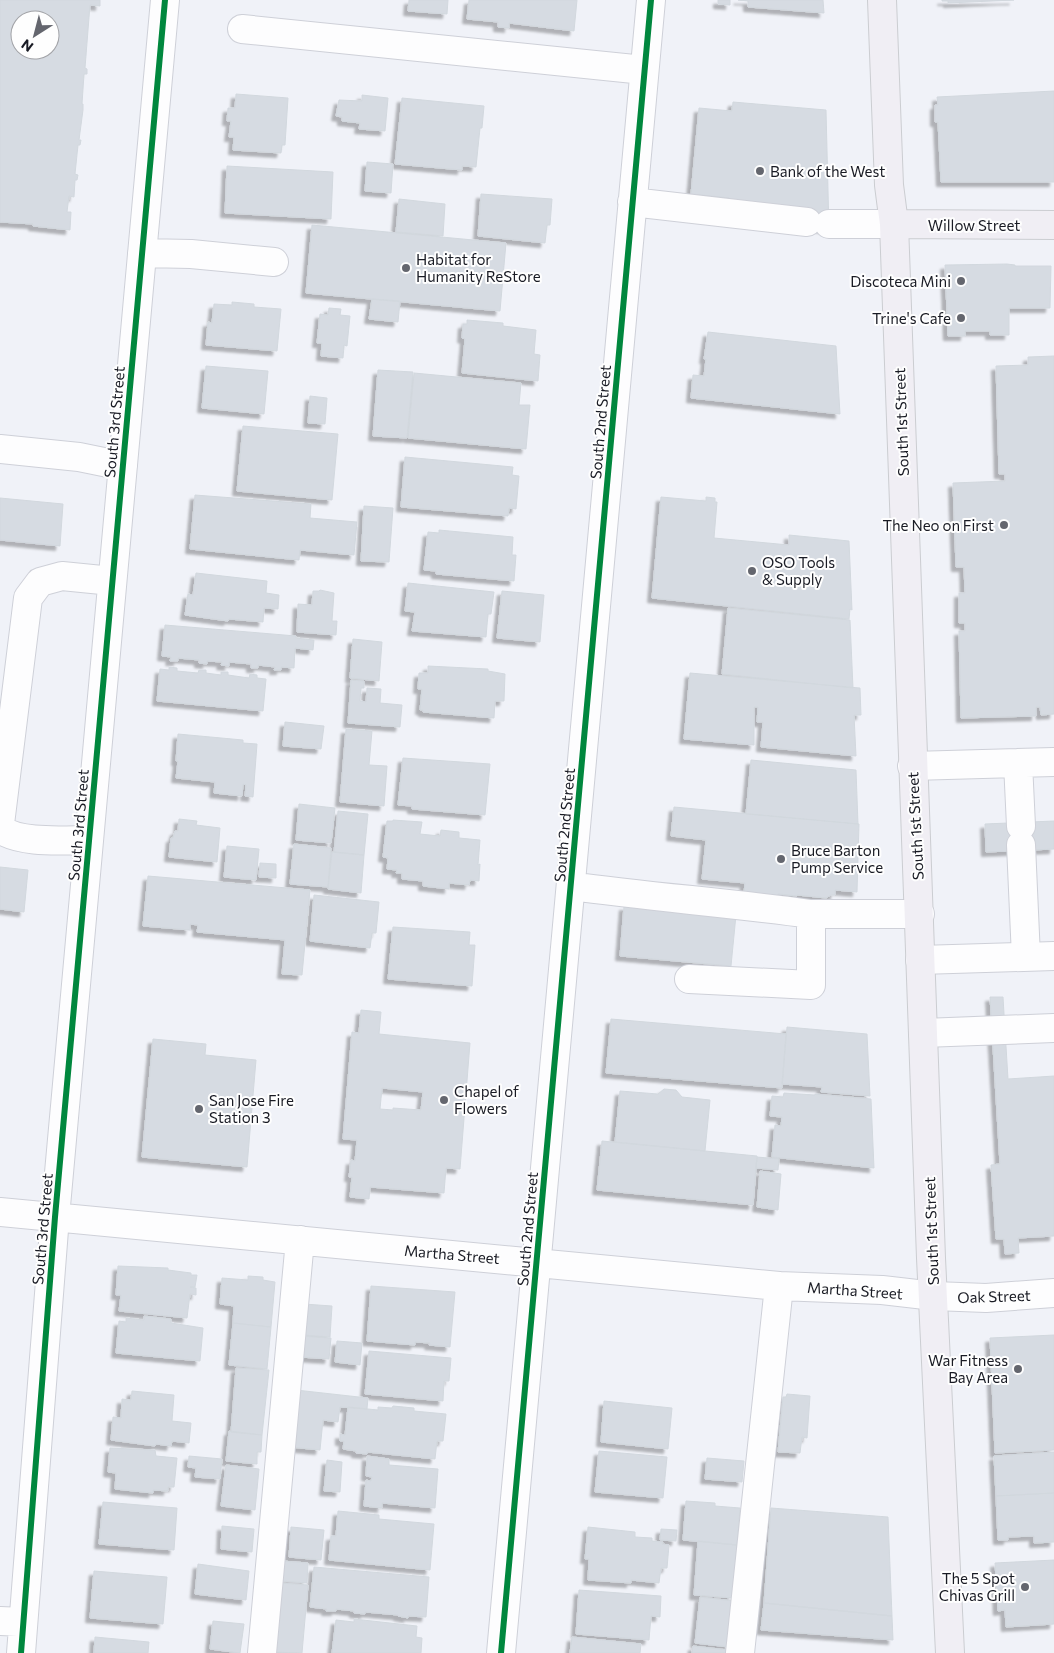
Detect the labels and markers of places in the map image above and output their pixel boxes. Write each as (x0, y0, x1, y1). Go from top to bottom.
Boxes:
place label: Bank of the West (770, 162, 885, 180)
marker: Bank of the West (754, 165, 766, 177)
place label: Habitat for Humanity ReStore (416, 250, 541, 285)
marker: Habitat for Humanity ReStore (400, 262, 412, 274)
place label: Discoteca Mini (850, 272, 951, 290)
marker: Discoteca Mini (955, 275, 967, 287)
place label: Trine's Cafe (872, 309, 951, 327)
marker: Trine's Cafe (955, 312, 967, 324)
place label: The Neo on First (882, 516, 994, 534)
marker: The Neo on First (998, 519, 1010, 531)
place label: OSO Tools & Supply (762, 553, 835, 588)
marker: OSO Tools & Supply (746, 565, 758, 577)
place label: Bruce Barton Pump Service (791, 841, 883, 876)
marker: Bruce Barton Pump Service (775, 853, 787, 865)
place label: Chapel of Flowers (454, 1082, 519, 1117)
place label: San Jose Fire Station 3 (209, 1091, 294, 1126)
marker: Chapel of Flowers (438, 1094, 450, 1106)
marker: San Jose Fire Station 3 (193, 1103, 205, 1115)
place label: War Fitness Bay Area (928, 1351, 1008, 1386)
marker: War Fitness Bay Area (1012, 1363, 1024, 1375)
place label: The 5 Spot Chivas Grill (939, 1569, 1015, 1604)
marker: The 5 Spot Chivas Grill (1019, 1581, 1031, 1593)

